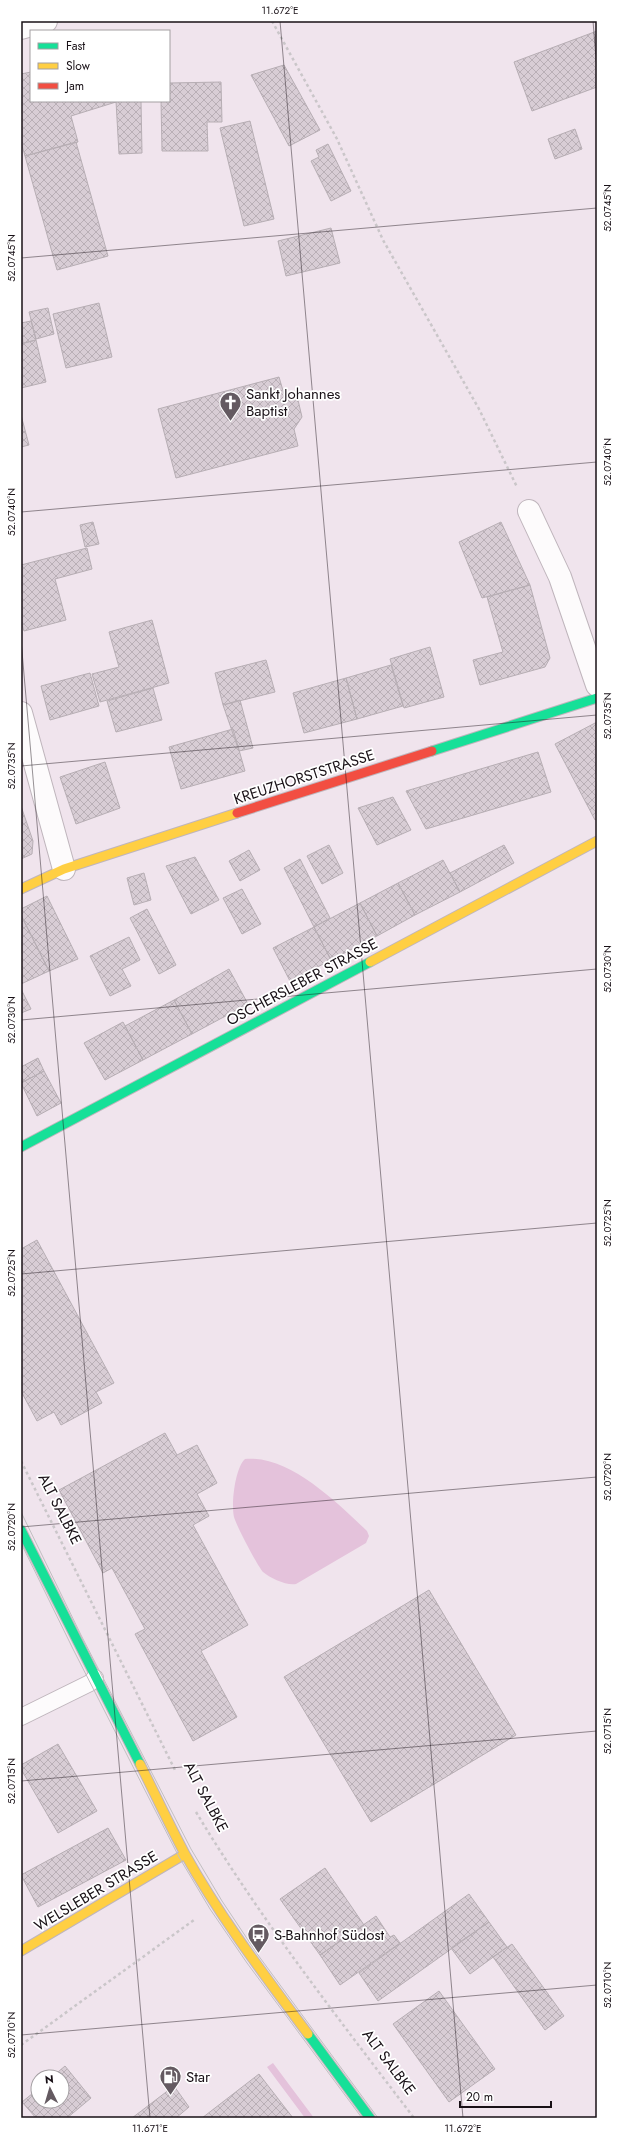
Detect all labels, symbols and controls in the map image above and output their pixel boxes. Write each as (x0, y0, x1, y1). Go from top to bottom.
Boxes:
text: 11.672°E (262, 3, 298, 18)
legend (30, 30, 170, 102)
text: Fast (66, 37, 85, 55)
text: Slow (66, 57, 91, 75)
text: Jam (64, 77, 84, 95)
text: 52.0745°N (600, 184, 615, 232)
text: 52.0745°N (4, 234, 19, 282)
place label: Sankt Johannes Baptist (246, 383, 340, 422)
church icon: Sankt Johannes Baptist (217, 390, 243, 423)
text: 52.0740°N (600, 438, 615, 486)
text: 52.0740°N (4, 488, 19, 536)
text: 52.0735°N (600, 692, 615, 740)
text: 52.0735°N (4, 742, 19, 790)
street label: KREUZHORSTSTRASSE (231, 744, 377, 810)
street label: OSCHERSLEBER STRASSE (222, 933, 382, 1031)
text: 52.0730°N (600, 945, 615, 993)
text: 52.0730°N (4, 996, 19, 1044)
text: 52.0725°N (600, 1199, 615, 1247)
text: 52.0725°N (4, 1249, 19, 1297)
text: 52.0720°N (600, 1453, 615, 1501)
street label: ALT SALBKE (33, 1470, 87, 1548)
text: 52.0720°N (4, 1503, 19, 1551)
text: 52.0715°N (600, 1708, 615, 1754)
text: 52.0715°N (4, 1758, 19, 1804)
street label: ALT SALBKE (178, 1758, 234, 1836)
street label: WELSLEBER STRASSE (30, 1845, 162, 1937)
bus stop icon: S-Bahnhof Südost (245, 1922, 271, 1955)
place label: S-Bahnhof Südost (274, 1924, 384, 1946)
text: 52.0710°N (600, 1962, 615, 2008)
text: 52.0710°N (4, 2012, 19, 2058)
street label: ALT SALBKE (357, 2025, 421, 2099)
fuel station icon: Star (158, 2064, 184, 2097)
place label: Star (186, 2066, 211, 2088)
north arrow (30, 2069, 70, 2109)
text: N (44, 2071, 54, 2087)
scale bar (460, 2083, 551, 2109)
text: 20 m (466, 2088, 493, 2106)
text: 11.671°E (132, 2121, 168, 2136)
text: 11.672°E (445, 2121, 481, 2136)

